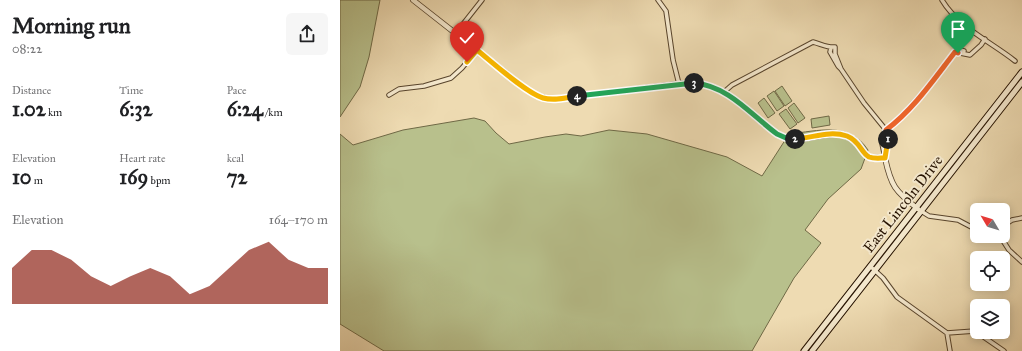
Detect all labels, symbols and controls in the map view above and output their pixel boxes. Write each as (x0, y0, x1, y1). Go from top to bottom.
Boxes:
text: Morning run (12, 12, 131, 39)
pin (941, 12, 975, 53)
button: share (286, 13, 328, 55)
icon: arrive (947, 18, 969, 40)
pin (450, 21, 484, 62)
icon: check (456, 27, 478, 49)
text: 08:22 (12, 41, 43, 57)
pin: 3 (684, 73, 704, 93)
text: 3 (692, 76, 696, 89)
text: Distance (12, 84, 51, 97)
text: Time (119, 84, 144, 97)
text: Pace (227, 84, 247, 97)
pin: 4 (567, 86, 587, 106)
text: 4 (574, 89, 580, 102)
text: 1.02 (12, 97, 46, 121)
text: 6:32 (119, 97, 152, 121)
text: 6:24 (227, 97, 263, 121)
text: km (46, 106, 62, 119)
text: /km (263, 106, 283, 119)
pin: 2 (785, 129, 805, 149)
pin: 1 (878, 129, 898, 149)
text: 2 (792, 132, 798, 145)
text: 1 (886, 132, 890, 145)
text: Elevation (12, 152, 56, 165)
text: Heart rate (119, 152, 166, 165)
text: kcal (227, 152, 244, 165)
street label: East Lincoln Drive (859, 152, 947, 256)
text: 10 (12, 165, 31, 189)
text: 169 (119, 165, 148, 189)
text: 72 (227, 165, 247, 189)
text: m (31, 174, 43, 187)
text: bpm (148, 174, 171, 187)
north arrow (970, 203, 1010, 243)
map controls (970, 203, 1010, 339)
text: Elevation (12, 212, 64, 228)
text: 164–170 m (269, 212, 328, 228)
button: locate (970, 251, 1010, 291)
button: layers (970, 299, 1010, 339)

